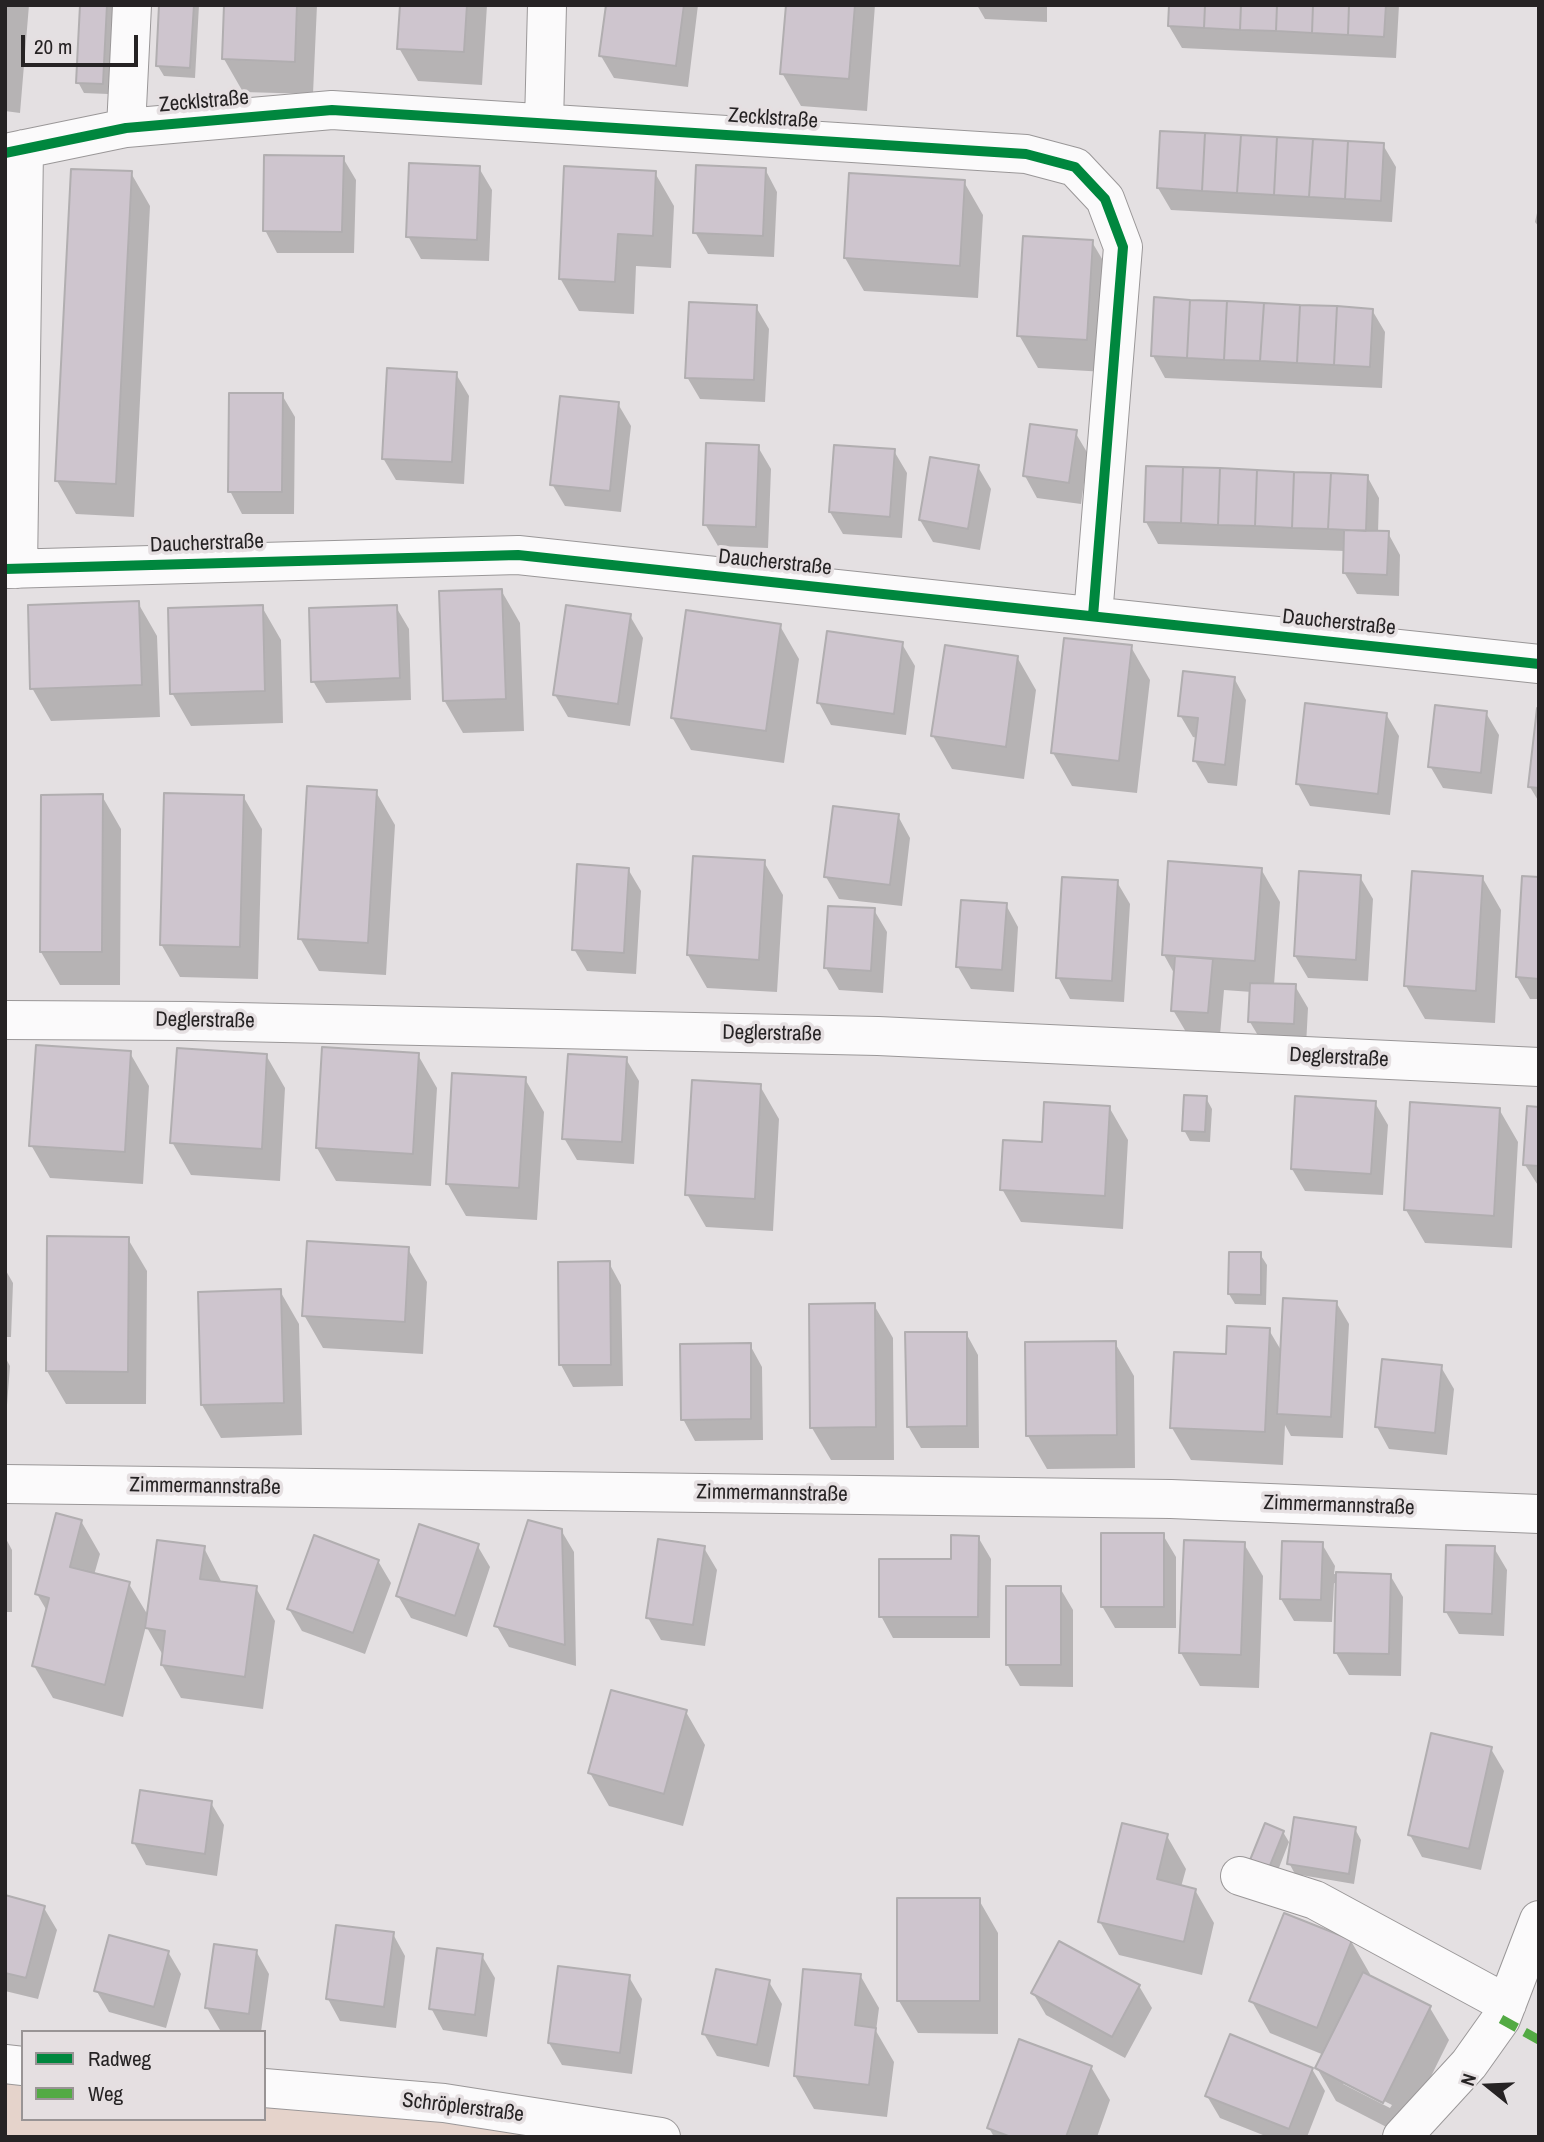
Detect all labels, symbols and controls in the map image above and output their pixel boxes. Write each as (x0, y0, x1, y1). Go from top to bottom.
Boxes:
scale bar (24, 21, 142, 65)
text: 20 m (34, 32, 72, 61)
street label: Zecklstraße (158, 86, 250, 118)
street label: Zecklstraße (727, 103, 819, 135)
street label: Daucherstraße (150, 529, 264, 559)
street label: Daucherstraße (717, 545, 833, 581)
street label: Daucherstraße (1281, 605, 1397, 641)
street label: Deglerstraße (155, 1008, 255, 1034)
street label: Deglerstraße (722, 1021, 822, 1047)
street label: Deglerstraße (1289, 1043, 1389, 1073)
street label: Zimmermannstraße (129, 1473, 281, 1501)
street label: Zimmermannstraße (696, 1480, 848, 1508)
street label: Zimmermannstraße (1263, 1491, 1415, 1521)
legend (21, 2030, 266, 2121)
text: Radweg (88, 2044, 151, 2073)
north arrow (1453, 2051, 1523, 2121)
text: N (1454, 2070, 1482, 2089)
text: Weg (88, 2079, 123, 2108)
street label: Schröplerstraße (401, 2088, 525, 2128)

